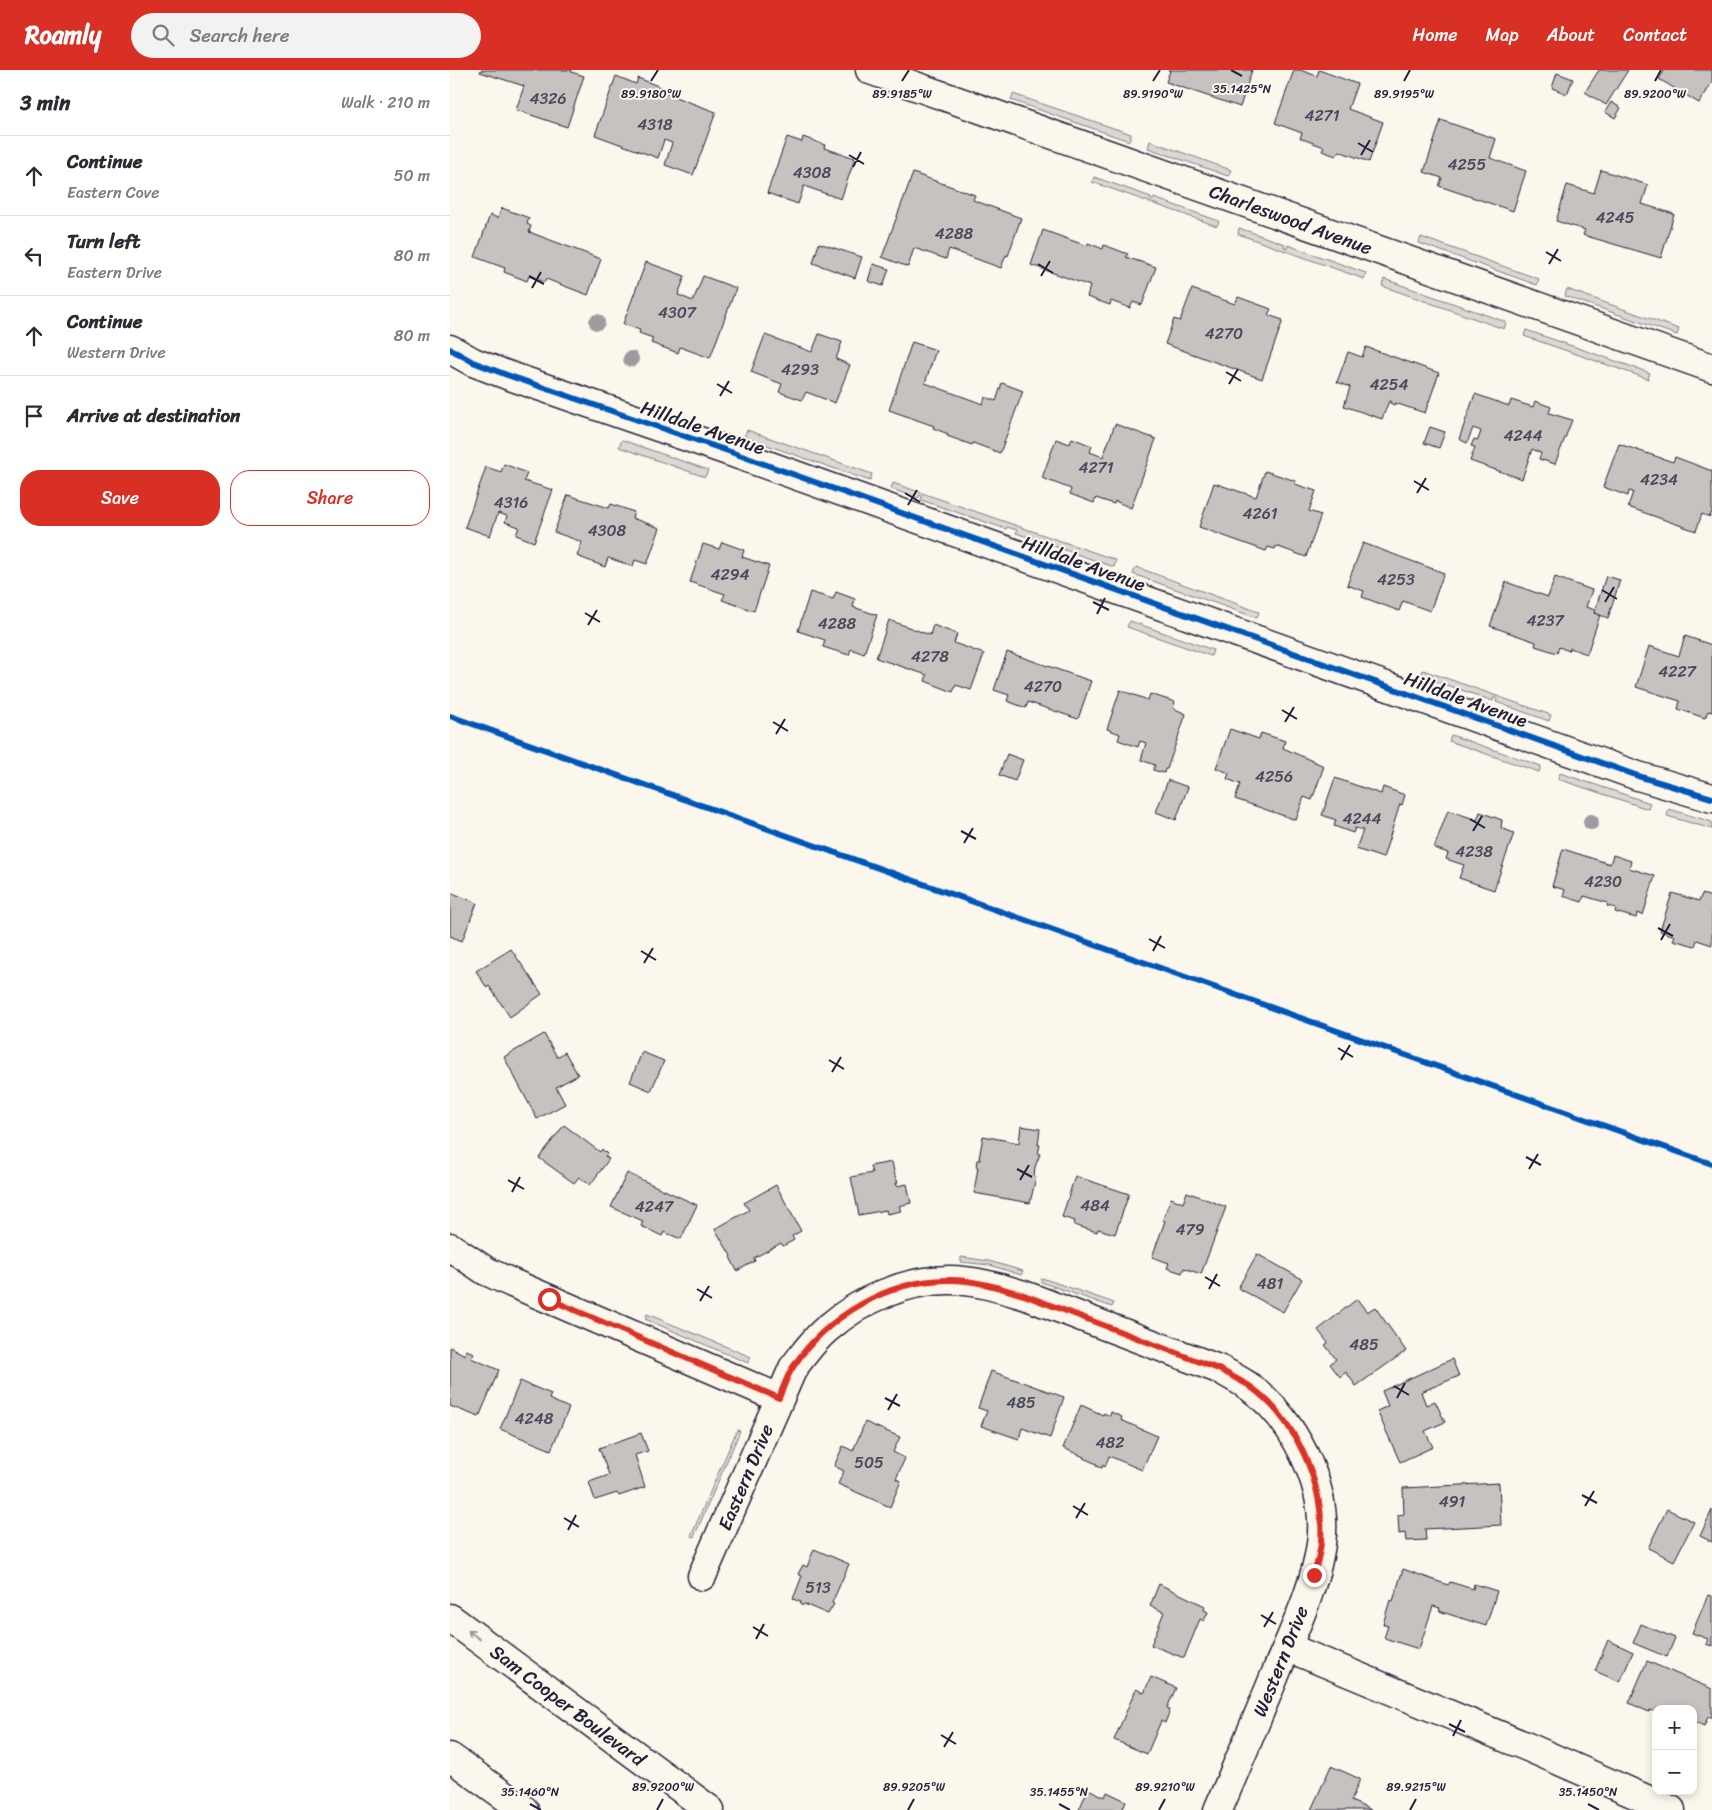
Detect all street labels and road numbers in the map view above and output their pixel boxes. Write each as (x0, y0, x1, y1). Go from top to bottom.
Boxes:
street label: Charleswood Avenue (1205, 175, 1377, 264)
street label: Hilldale Avenue (636, 391, 769, 464)
street label: Hilldale Avenue (1017, 526, 1150, 601)
street label: Hilldale Avenue (1399, 662, 1532, 737)
street label: Eastern Drive (708, 1419, 783, 1536)
street label: Western Drive (1243, 1600, 1318, 1722)
street label: Sam Cooper Boulevard (483, 1636, 654, 1776)

